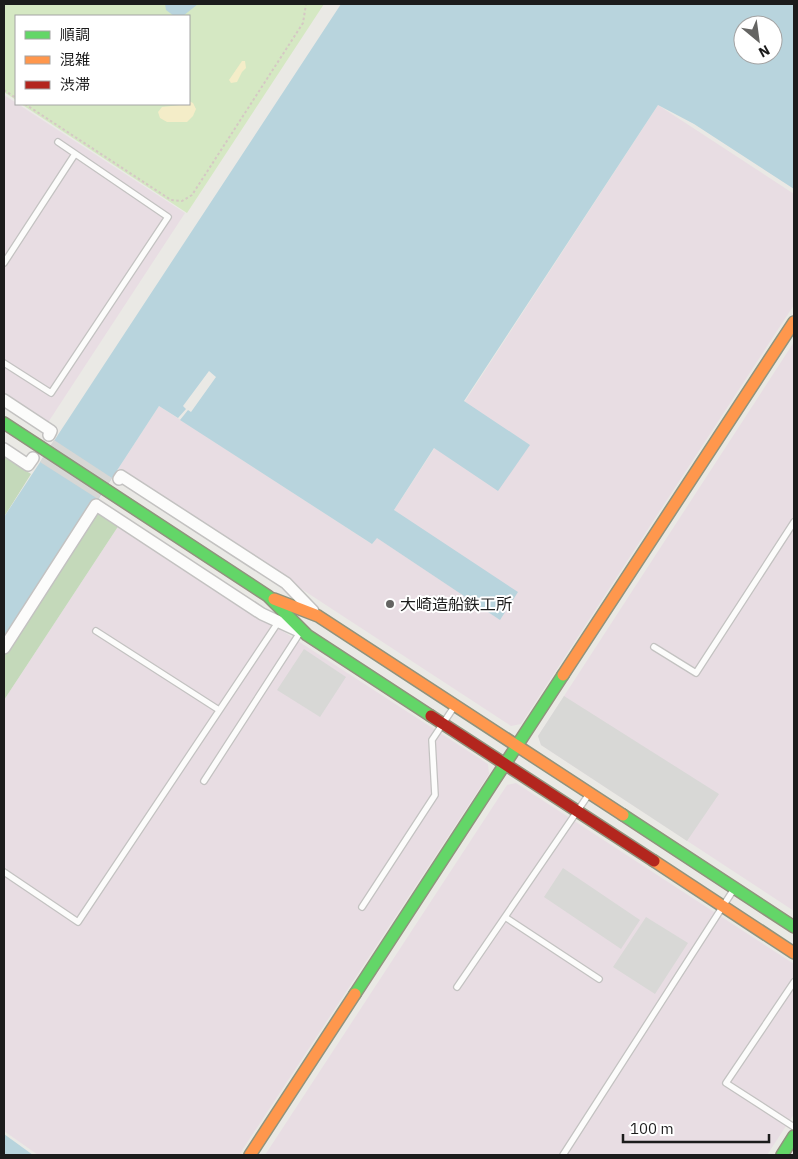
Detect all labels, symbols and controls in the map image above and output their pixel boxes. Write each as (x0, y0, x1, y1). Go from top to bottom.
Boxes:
legend (15, 15, 190, 105)
north arrow (733, 15, 783, 65)
text: 順調 (60, 25, 90, 44)
text: N (756, 41, 773, 62)
text: 混雑 (60, 50, 90, 69)
text: 渋滞 (60, 75, 90, 94)
place label: 大崎造船鉄工所 (400, 594, 512, 614)
marker: 大崎造船鉄工所 (384, 598, 396, 610)
scale bar (623, 1112, 769, 1144)
text: 100 m (630, 1119, 674, 1138)

